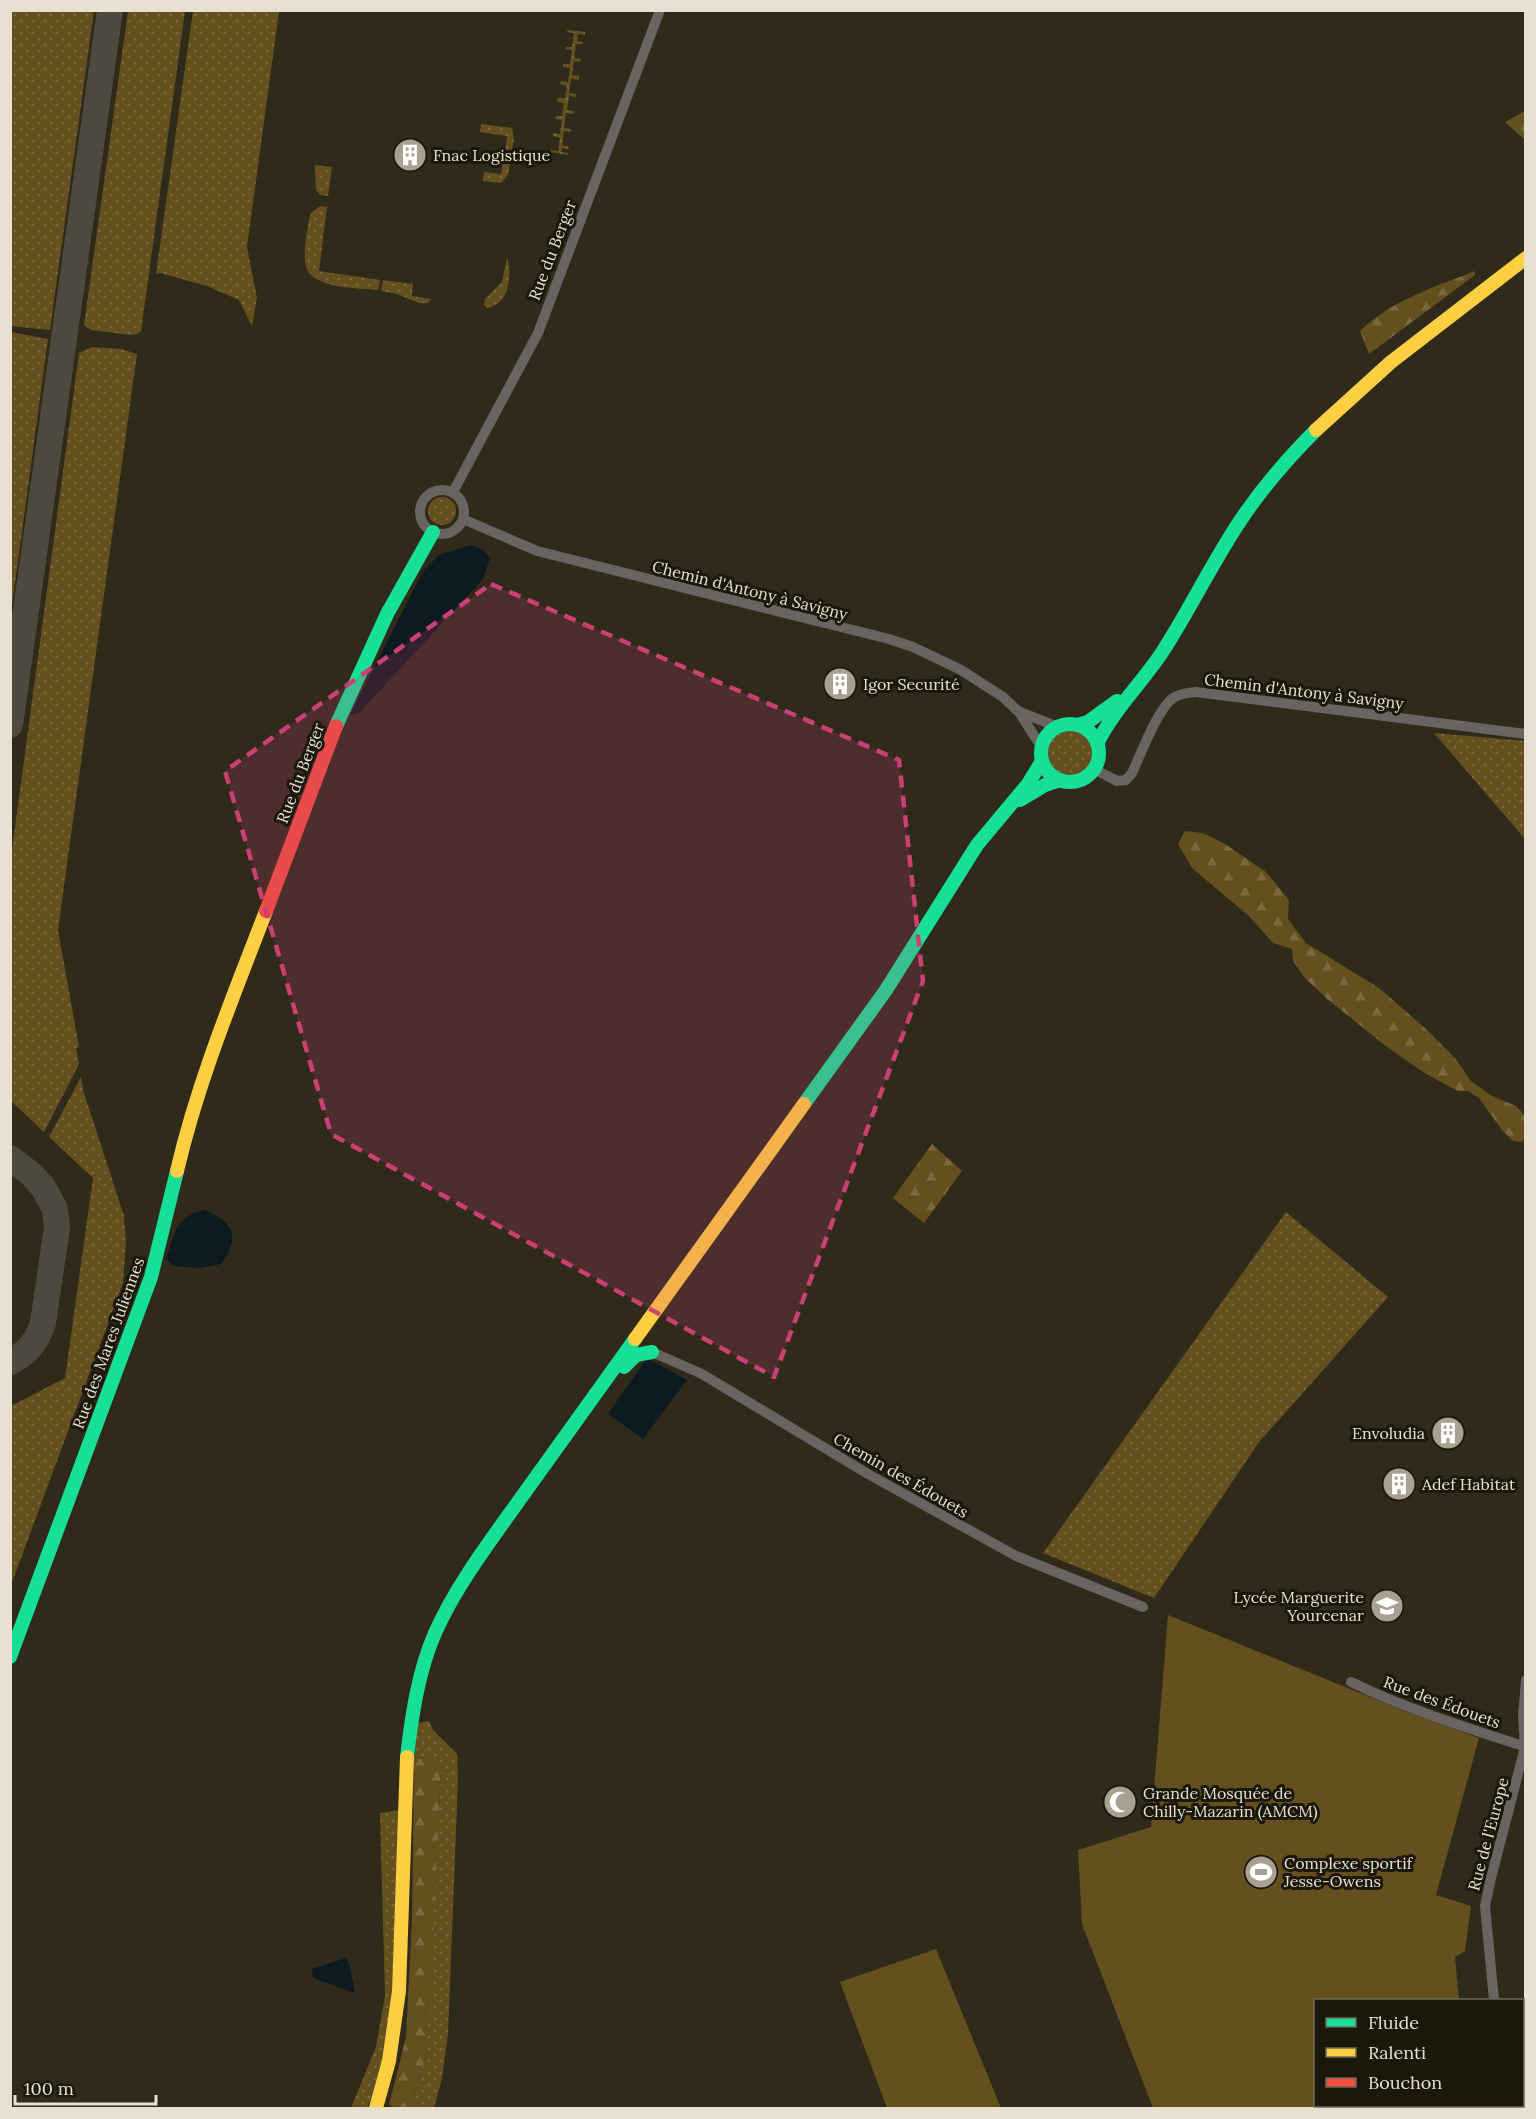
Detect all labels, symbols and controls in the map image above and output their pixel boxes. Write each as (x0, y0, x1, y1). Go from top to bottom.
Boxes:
building icon: Fnac Logistique (392, 137, 428, 173)
place label: Fnac Logistique (433, 145, 550, 165)
street label: Rue du Berger (524, 197, 580, 303)
street label: Chemin d'Antony à Savigny (650, 556, 850, 624)
building icon: Igor Securité (822, 666, 858, 702)
street label: Chemin d'Antony à Savigny (1203, 669, 1405, 713)
place label: Igor Securité (863, 674, 960, 694)
street label: Rue du Berger (272, 720, 328, 826)
street label: Rue des Mares Juliennes (68, 1255, 148, 1431)
building icon: Envoludia (1430, 1415, 1466, 1451)
place label: Envoludia (1352, 1423, 1425, 1443)
street label: Chemin des Édouets (830, 1428, 972, 1522)
building icon: Adef Habitat (1381, 1466, 1417, 1502)
place label: Adef Habitat (1421, 1474, 1516, 1494)
place label: Lycée Marguerite Yourcenar (1234, 1587, 1364, 1625)
school or university icon: Lycée Marguerite Yourcenar (1369, 1588, 1405, 1624)
street label: Rue des Édouets (1381, 1672, 1503, 1732)
street label: Rue de l'Europe (1463, 1775, 1513, 1893)
place label: Grande Mosquée de Chilly-Mazarin (AMCM) (1143, 1783, 1318, 1822)
mosque icon: Grande Mosquée de Chilly-Mazarin (AMCM) (1102, 1784, 1138, 1820)
place label: Complexe sportif Jesse-Owens (1283, 1853, 1414, 1891)
sports icon: Complexe sportif Jesse-Owens (1243, 1854, 1279, 1890)
legend (1314, 1999, 1524, 2107)
text: Fluide (1368, 2011, 1419, 2034)
text: Ralenti (1368, 2041, 1426, 2064)
scale bar (15, 2068, 156, 2106)
text: Bouchon (1368, 2071, 1442, 2094)
text: 100 m (24, 2077, 74, 2100)

